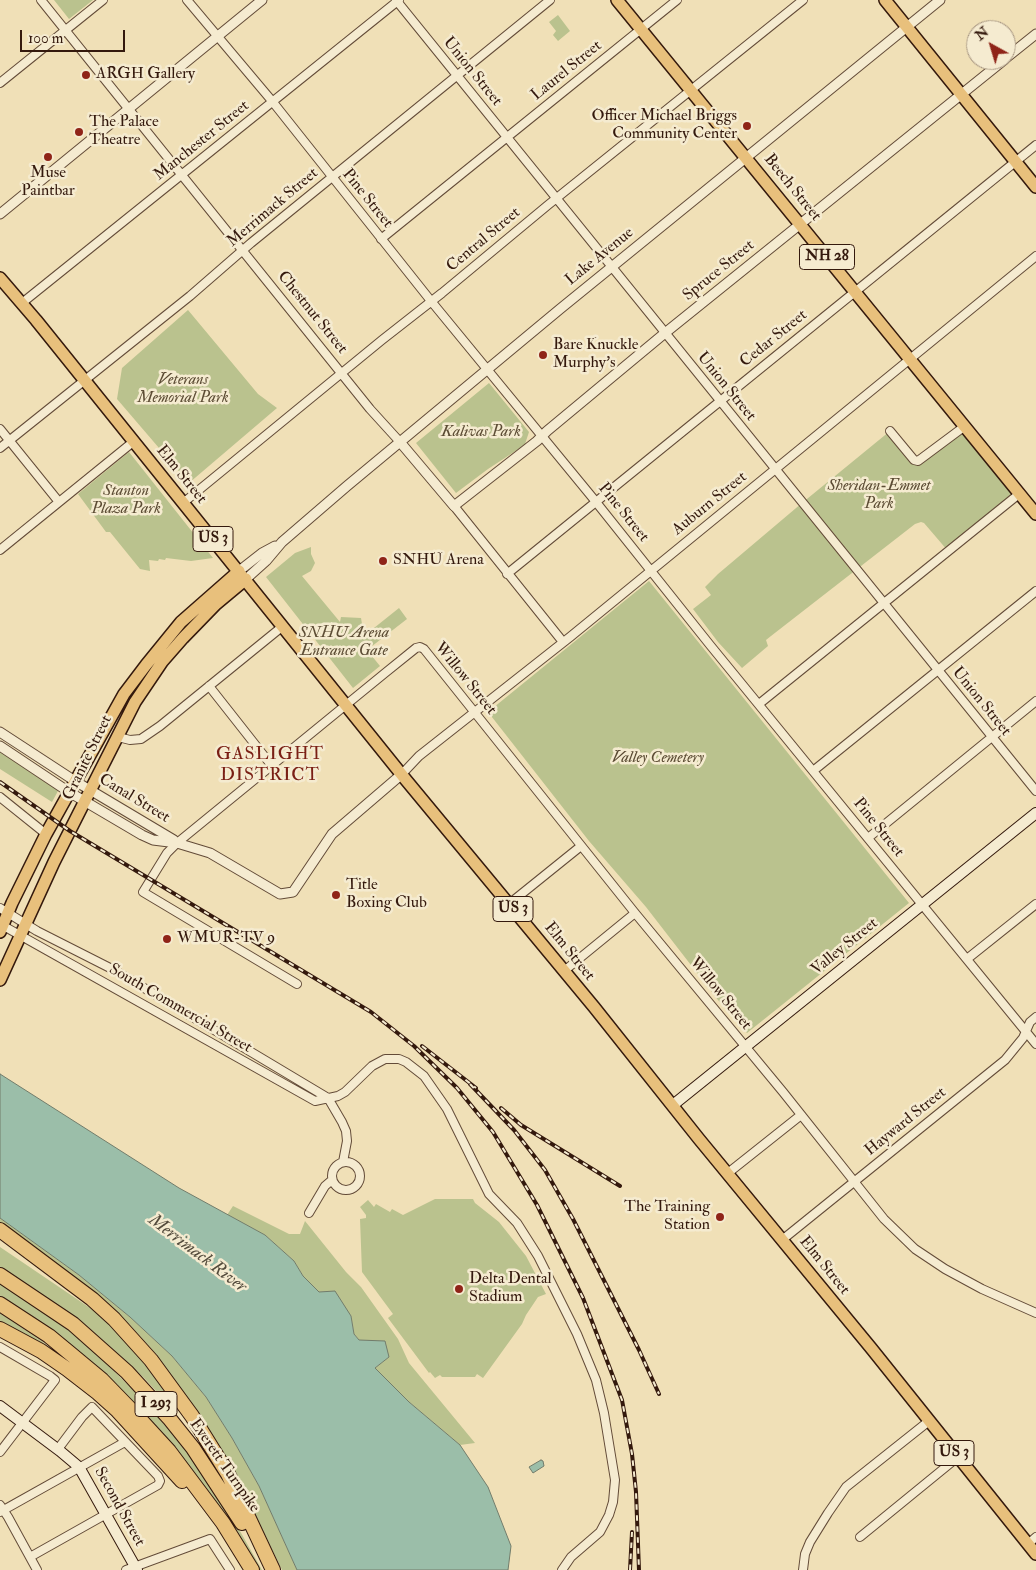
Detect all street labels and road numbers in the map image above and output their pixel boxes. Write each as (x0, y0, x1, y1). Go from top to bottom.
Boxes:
street label: Union Street (438, 34, 506, 110)
street label: Laurel Street (528, 37, 606, 105)
street label: Manchester Street (151, 97, 253, 185)
street label: Beech Street (759, 151, 825, 225)
street label: Merrimack Street (224, 164, 322, 252)
street label: Pine Street (337, 166, 397, 232)
street label: Central Street (443, 204, 525, 276)
street label: Lake Avenue (562, 224, 638, 290)
street label: Spruce Street (679, 236, 759, 306)
road number: NH 28 (800, 244, 854, 270)
street label: Chestnut Street (273, 268, 351, 358)
street label: Cedar Street (737, 306, 811, 372)
street label: Union Street (692, 349, 760, 425)
street label: Elm Street (152, 442, 210, 508)
street label: Auburn Street (669, 468, 751, 540)
street label: Pine Street (593, 480, 653, 546)
road number: US 3 (193, 526, 233, 552)
street label: Willow Street (430, 639, 500, 719)
street label: Union Street (947, 664, 1015, 740)
street label: Granite Street (59, 712, 117, 804)
street label: Canal Street (95, 770, 173, 828)
street label: Pine Street (848, 795, 908, 861)
road number: US 3 (493, 896, 533, 922)
street label: Valley Street (808, 914, 882, 980)
street label: Elm Street (540, 919, 598, 985)
street label: Willow Street (685, 954, 755, 1034)
street label: South Commercial Street (105, 960, 255, 1058)
street label: Hayward Street (862, 1084, 950, 1160)
street label: Elm Street (795, 1233, 853, 1299)
road number: I 293 (135, 1392, 177, 1416)
street label: Everett Turnpike (185, 1415, 263, 1517)
road number: US 3 (934, 1440, 974, 1466)
street label: Second Street (89, 1464, 149, 1550)

